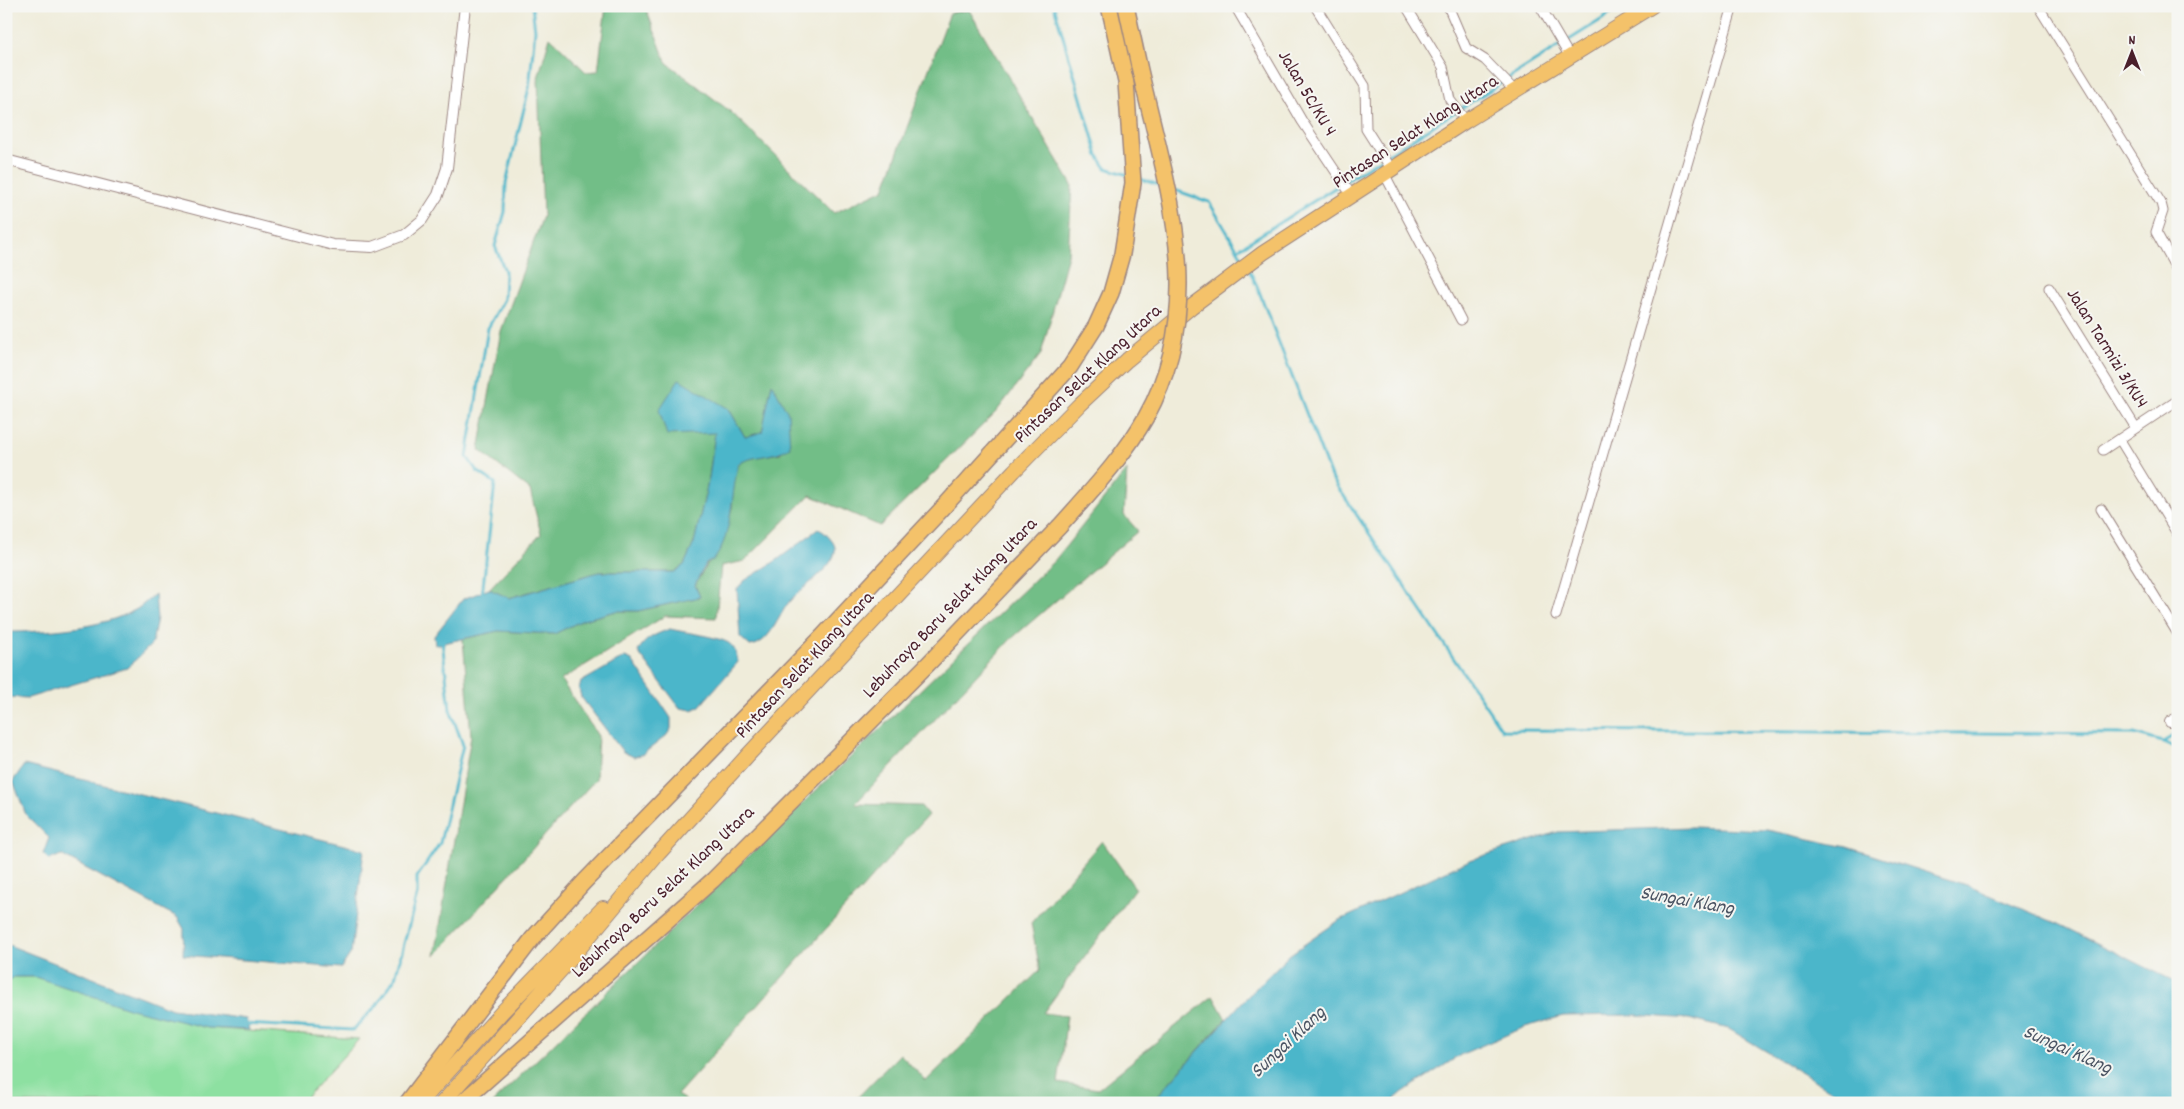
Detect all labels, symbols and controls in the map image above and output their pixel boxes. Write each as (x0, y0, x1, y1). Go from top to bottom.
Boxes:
north arrow (2106, 28, 2156, 78)
text: N (2129, 31, 2136, 51)
street label: Jalan 5C/KU 4 (1270, 46, 1342, 142)
street label: Pintasan Selat Klang Utara (1328, 69, 1505, 197)
street label: Jalan Tarmizi 3/KU4 (2058, 284, 2154, 414)
street label: Pintasan Selat Klang Utara (1009, 299, 1170, 451)
street label: Lebuhraya Baru Selat Klang Utara (857, 512, 1045, 705)
street label: Pintasan Selat Klang Utara (730, 585, 882, 746)
street label: Lebuhraya Baru Selat Klang Utara (566, 800, 762, 985)
water label: Sungai Klang (1638, 880, 1737, 924)
water label: Sungai Klang (1245, 1000, 1334, 1085)
water label: Sungai Klang (2018, 1019, 2117, 1083)

